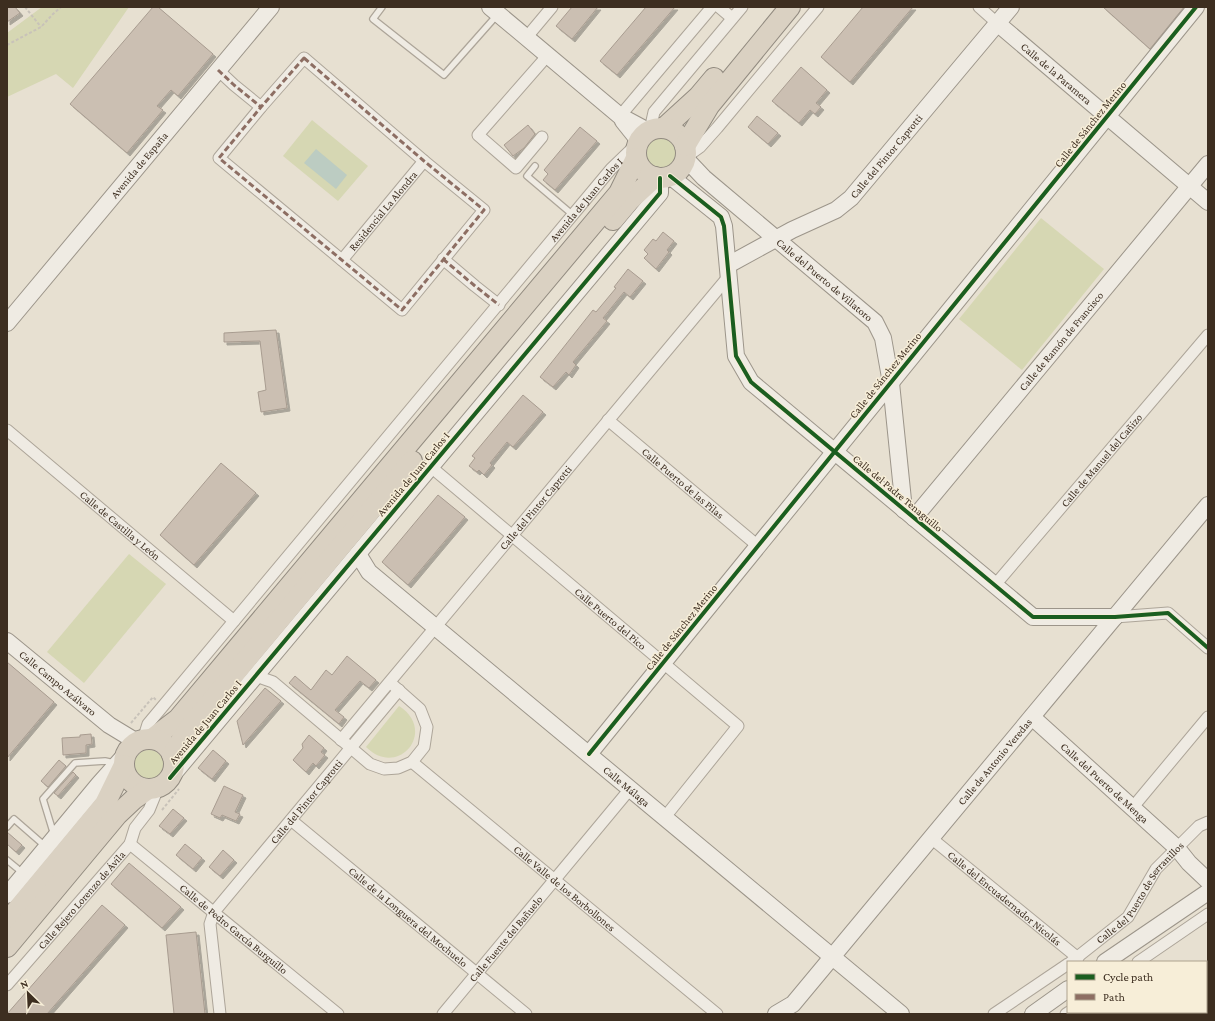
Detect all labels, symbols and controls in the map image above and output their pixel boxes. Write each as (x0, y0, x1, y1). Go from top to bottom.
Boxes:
street label: Calle de la Paramera (1019, 40, 1094, 107)
street label: Calle de Sánchez Merino (1052, 78, 1129, 169)
street label: Calle del Pintor Caprotti (847, 112, 925, 201)
street label: Avenida de España (108, 129, 170, 200)
street label: Avenida de Juan Carlos I (547, 155, 625, 244)
street label: Residencial La Alondra (346, 168, 419, 253)
street label: Calle del Puerto de Villatoro (774, 236, 876, 324)
street label: Calle de Ramón de Francisco (1016, 289, 1106, 393)
street label: Calle de Sánchez Merino (847, 329, 924, 420)
street label: Calle de Manuel del Cañizo (1058, 411, 1145, 509)
street label: Avenida de Juan Carlos I (374, 430, 452, 519)
street label: Calle Puerto de las Pilas (640, 445, 726, 521)
street label: Calle del Padre Tenaguillo (850, 452, 946, 535)
street label: Calle del Pintor Caprotti (497, 463, 574, 552)
street label: Calle de Castilla y León (78, 488, 163, 562)
street label: Calle de Sánchez Merino (643, 581, 720, 672)
street label: Calle Puerto del Pico (573, 585, 649, 652)
street label: Calle Campo Azálvaro (17, 648, 99, 718)
street label: Avenida de Juan Carlos I (166, 678, 244, 767)
street label: Calle de Antonio Veredas (955, 716, 1034, 807)
street label: Calle del Puerto de Menga (1058, 740, 1151, 825)
street label: Calle del Pintor Caprotti (268, 757, 345, 846)
street label: Calle Málaga (601, 763, 652, 809)
street label: Calle del Puerto de Serranillos (1094, 839, 1186, 946)
street label: Calle Valle de los Borbollones (511, 843, 618, 934)
street label: Calle Rejero Lorenzo de Ávila (35, 848, 127, 951)
street label: Calle del Encuadernador Nicolás (946, 848, 1064, 948)
street label: Calle de la Longuera del Mochuelo (346, 864, 470, 970)
street label: Calle de Pedro García Burguillo (178, 881, 290, 977)
street label: Calle Fuente del Bañuelo (466, 893, 545, 984)
legend (1067, 961, 1207, 1013)
text: Cycle path (1103, 970, 1154, 984)
north arrow (8, 973, 48, 1013)
text: N (18, 977, 30, 991)
text: Path (1103, 990, 1125, 1004)

